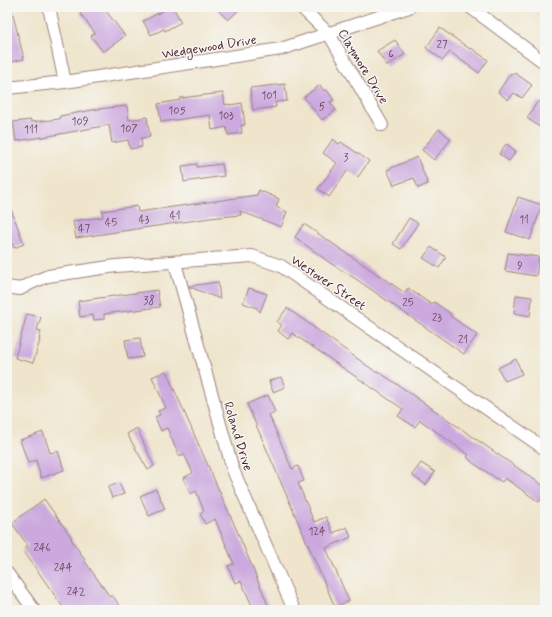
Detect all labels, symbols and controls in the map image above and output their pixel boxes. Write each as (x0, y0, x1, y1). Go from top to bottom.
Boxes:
street label: Claymore Drive (334, 26, 392, 108)
street label: Wedgewood Drive (161, 32, 258, 64)
house number: 27 (437, 38, 448, 52)
house number: 6 (388, 47, 394, 61)
house number: 101 (261, 89, 277, 103)
house number: 5 (319, 100, 326, 114)
house number: 105 (168, 104, 186, 118)
house number: 103 (218, 109, 234, 123)
house number: 109 (72, 115, 89, 129)
house number: 107 (120, 122, 138, 136)
house number: 111 (24, 123, 38, 137)
house number: 3 (344, 151, 349, 165)
house number: 41 (169, 209, 181, 223)
house number: 43 (138, 213, 150, 227)
house number: 11 (519, 213, 529, 227)
house number: 45 (105, 216, 117, 230)
house number: 47 (78, 222, 90, 236)
street label: Westover Street (287, 252, 369, 315)
house number: 9 (517, 259, 523, 273)
house number: 38 (144, 294, 155, 308)
house number: 25 (402, 296, 414, 310)
house number: 23 (432, 311, 442, 325)
house number: 21 (458, 333, 468, 347)
street label: Roland Drive (219, 400, 256, 473)
house number: 124 (308, 525, 326, 539)
house number: 246 (33, 541, 51, 555)
house number: 244 (54, 561, 73, 575)
house number: 242 (67, 585, 86, 599)

